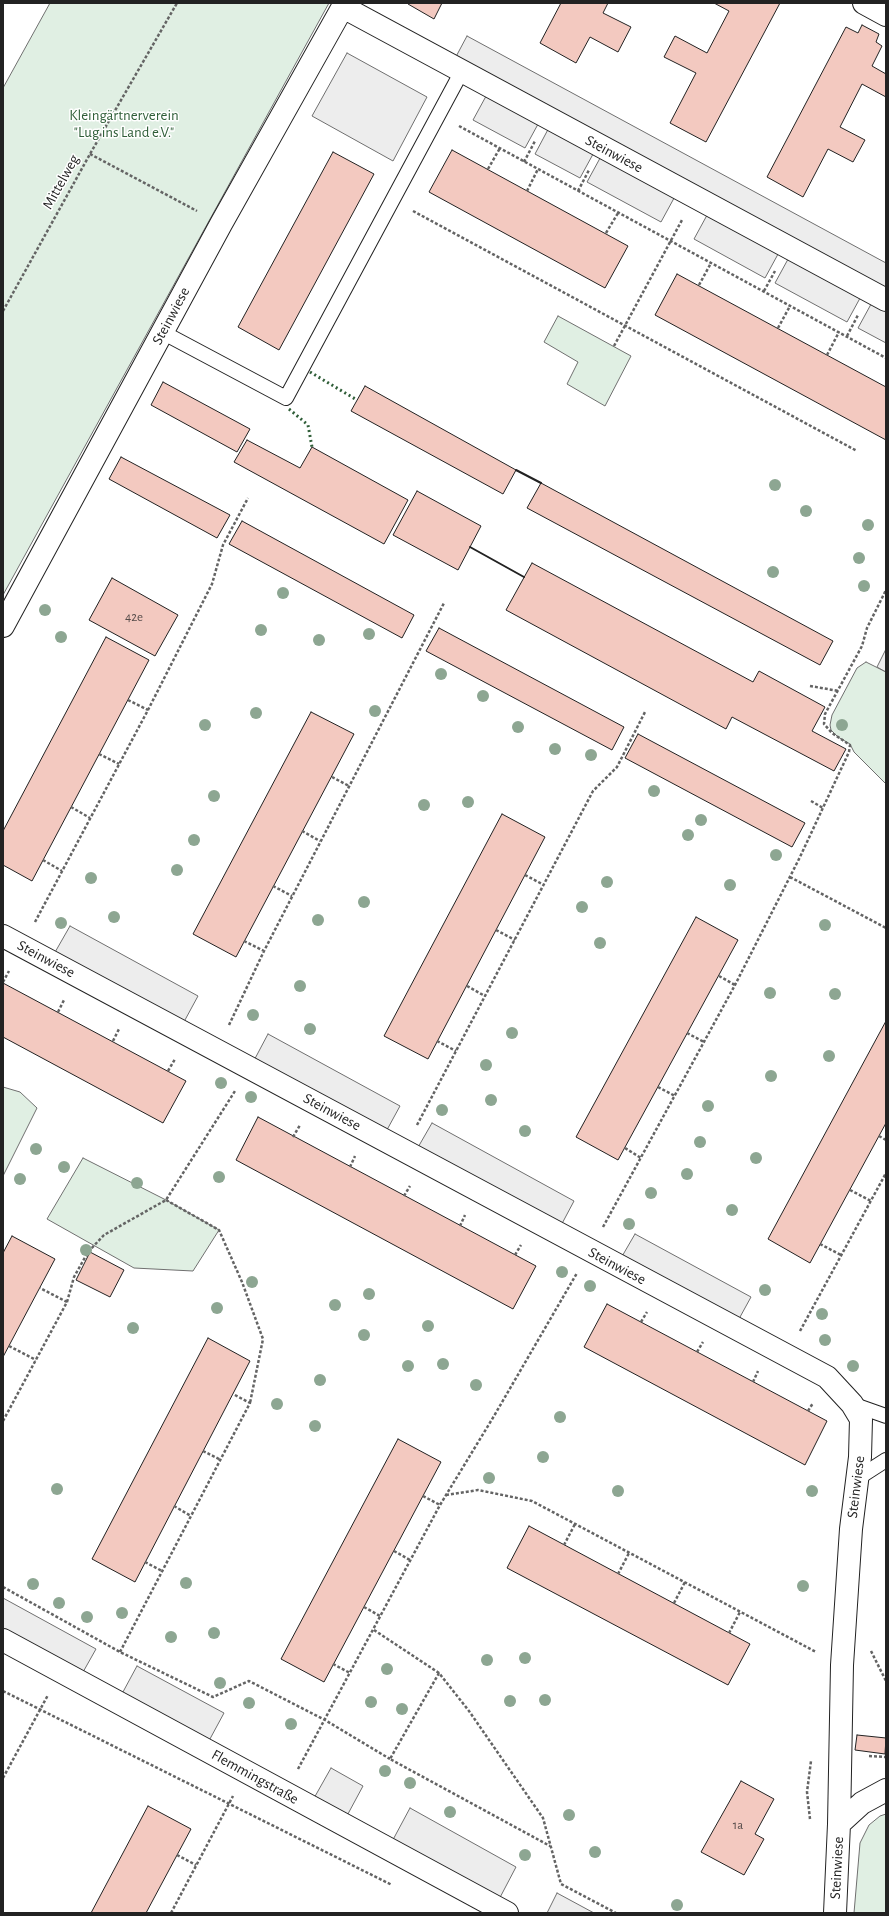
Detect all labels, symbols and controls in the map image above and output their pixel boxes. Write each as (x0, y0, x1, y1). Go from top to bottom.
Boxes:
park label: Kleingärtnerverein "Lug ins Land e.V." (69, 106, 179, 141)
street label: Steinwiese (582, 131, 646, 177)
street label: Mittelweg (39, 152, 83, 212)
street label: Steinwiese (148, 284, 194, 348)
house number: 42e (125, 609, 143, 625)
street label: Steinwiese (14, 936, 78, 982)
street label: Steinwiese (300, 1089, 364, 1135)
street label: Steinwiese (585, 1243, 649, 1289)
street label: Steinwiese (843, 1455, 869, 1519)
street label: Flemmingstraße (208, 1746, 302, 1808)
house number: 1a (733, 1817, 743, 1833)
street label: Steinwiese (826, 1836, 848, 1900)

